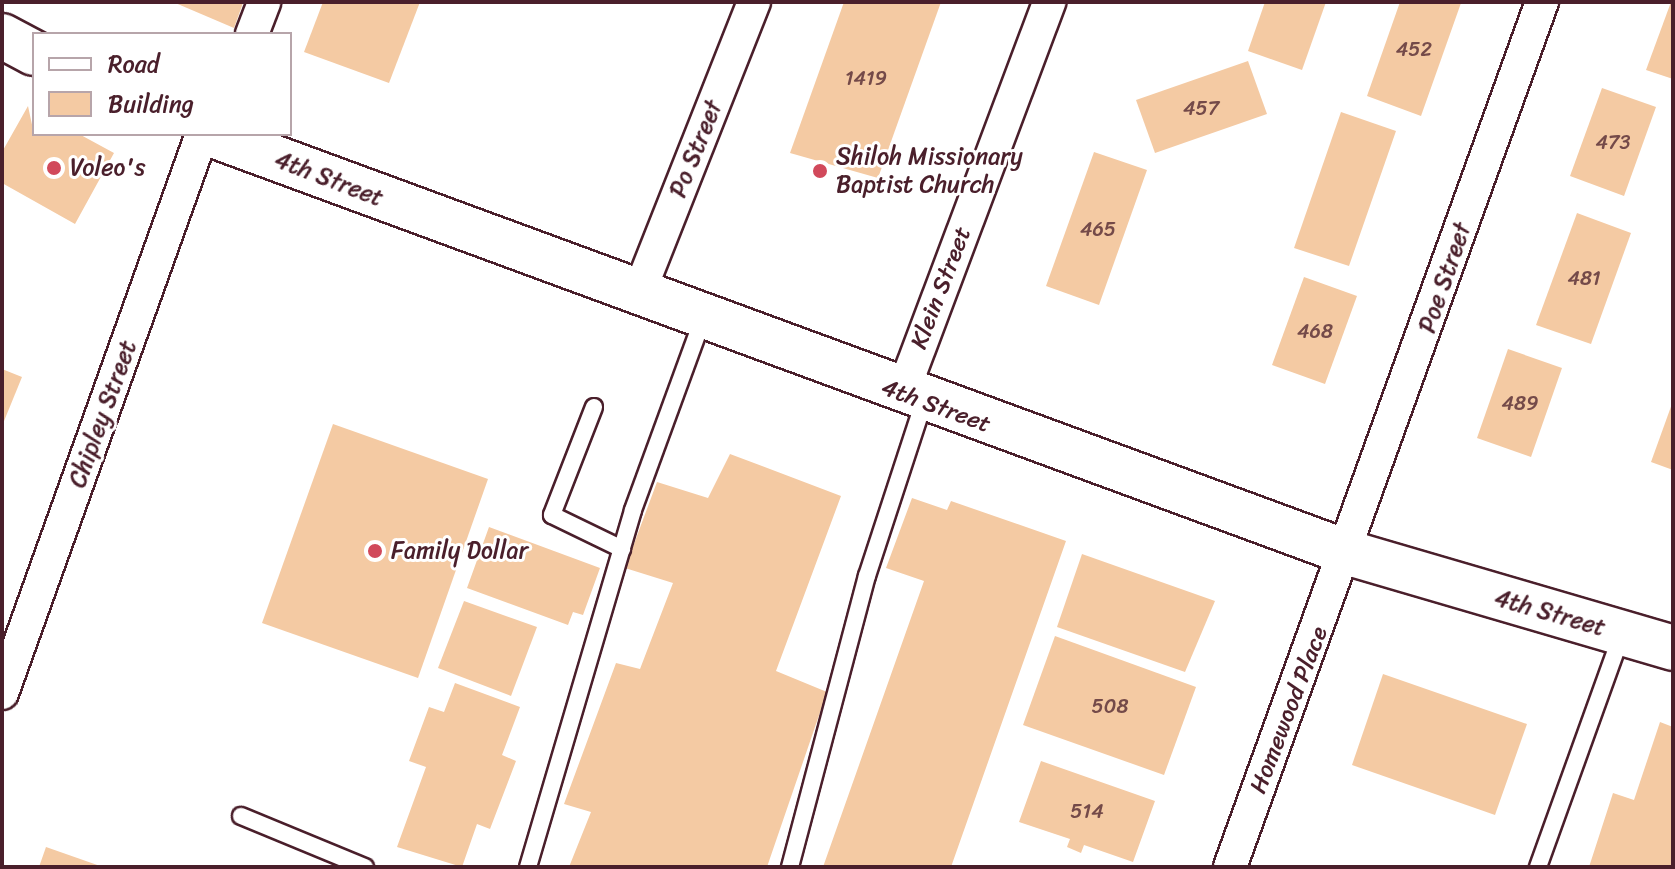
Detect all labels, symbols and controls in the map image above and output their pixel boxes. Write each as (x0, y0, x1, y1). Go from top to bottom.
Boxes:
legend (32, 32, 292, 136)
house number: 452 (1396, 37, 1432, 61)
text: Road (108, 43, 159, 85)
house number: 1419 (845, 66, 887, 90)
text: Building (108, 83, 194, 125)
street label: Po Street (663, 96, 729, 202)
house number: 457 (1183, 96, 1219, 120)
house number: 473 (1596, 130, 1630, 154)
place label: Shiloh Missionary Baptist Church (836, 143, 1022, 199)
street label: 4th Street (271, 145, 387, 213)
place label: Voleo's (70, 154, 146, 182)
marker: Voleo's (45, 159, 63, 177)
marker: Shiloh Missionary Baptist Church (811, 162, 829, 180)
house number: 465 (1080, 217, 1116, 241)
street label: Poe Street (1413, 219, 1477, 337)
street label: Klein Street (904, 222, 978, 354)
house number: 481 (1567, 266, 1601, 290)
house number: 468 (1297, 319, 1333, 343)
street label: Chipley Street (63, 337, 143, 491)
street label: 4th Street (877, 373, 995, 439)
house number: 489 (1502, 391, 1538, 415)
place label: Family Dollar (391, 537, 529, 565)
marker: Family Dollar (366, 542, 384, 560)
street label: 4th Street (1491, 583, 1609, 643)
street label: Homewood Place (1244, 622, 1334, 798)
house number: 508 (1092, 694, 1128, 718)
house number: 514 (1070, 799, 1104, 823)

